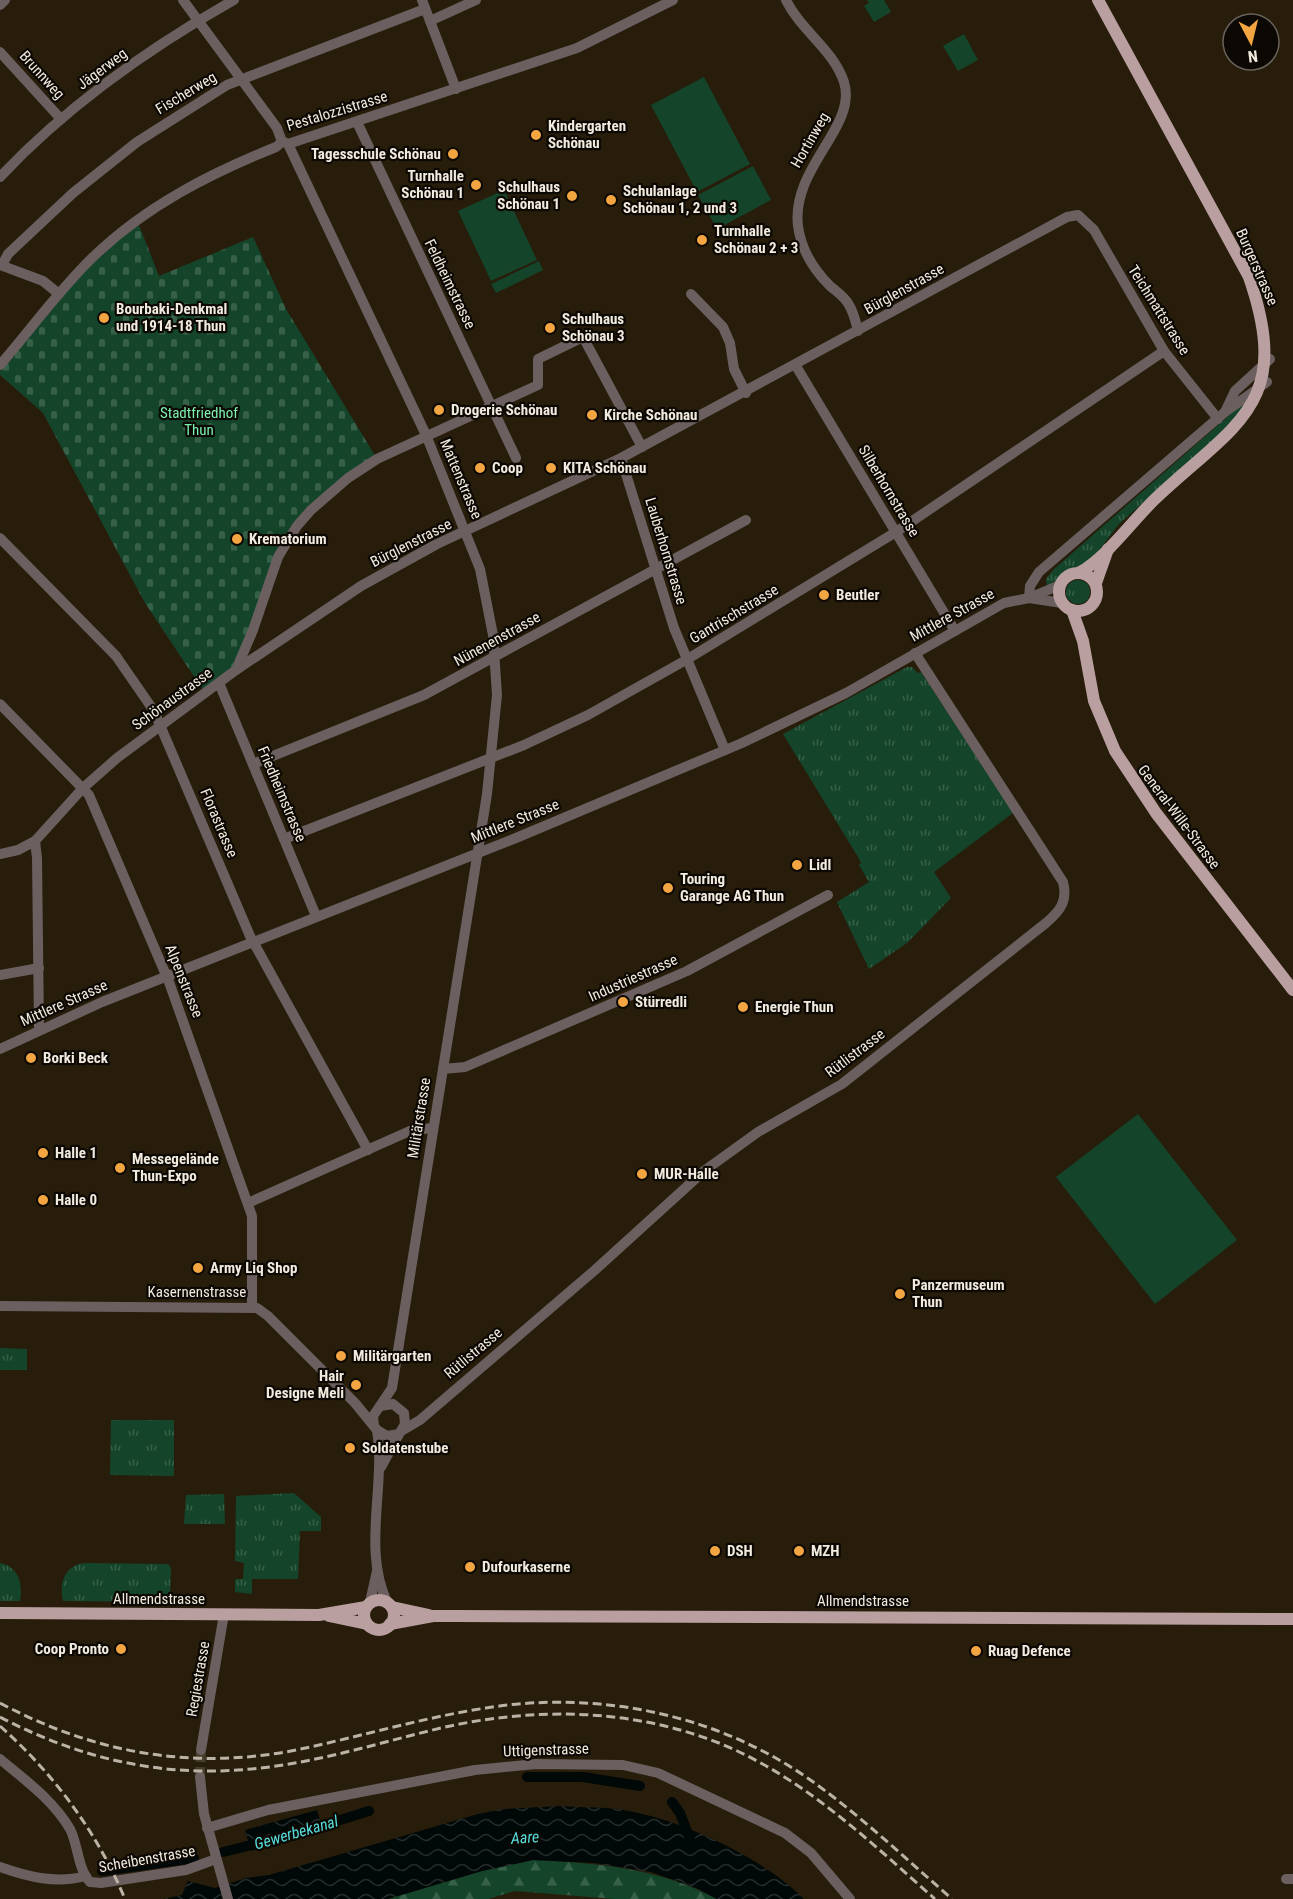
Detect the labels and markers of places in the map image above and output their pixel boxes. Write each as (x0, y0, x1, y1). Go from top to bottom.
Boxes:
place label: Kindergarten Schönau (548, 117, 626, 152)
marker: Kindergarten Schönau (529, 128, 543, 142)
place label: Tagesschule Schönau (311, 145, 441, 163)
marker: Tagesschule Schönau (446, 147, 460, 161)
place label: Turnhalle Schönau 1 (401, 167, 464, 202)
marker: Turnhalle Schönau 1 (469, 178, 483, 192)
place label: Schulhaus Schönau 1 (497, 178, 560, 213)
place label: Schulanlage Schönau 1, 2 und 3 (623, 182, 737, 217)
marker: Schulhaus Schönau 1 (565, 189, 579, 203)
marker: Schulanlage Schönau 1, 2 und 3 (604, 193, 618, 207)
place label: Turnhalle Schönau 2 + 3 (714, 222, 798, 257)
marker: Turnhalle Schönau 2 + 3 (695, 233, 709, 247)
place label: Bourbaki-Denkmal und 1914-18 Thun (116, 300, 227, 335)
place label: Schulhaus Schönau 3 (562, 310, 625, 345)
marker: Bourbaki-Denkmal und 1914-18 Thun (97, 311, 111, 325)
marker: Schulhaus Schönau 3 (543, 321, 557, 335)
place label: Drogerie Schönau (451, 401, 557, 419)
marker: Drogerie Schönau (432, 403, 446, 417)
place label: Kirche Schönau (604, 406, 698, 424)
marker: Kirche Schönau (585, 408, 599, 422)
place label: Coop (492, 459, 523, 477)
place label: KITA Schönau (563, 459, 646, 477)
marker: Coop (473, 461, 487, 475)
marker: KITA Schönau (544, 461, 558, 475)
place label: Krematorium (249, 530, 327, 548)
marker: Krematorium (230, 532, 244, 546)
place label: Beutler (836, 586, 880, 604)
marker: Beutler (817, 588, 831, 602)
place label: Lidl (809, 856, 831, 874)
marker: Lidl (790, 858, 804, 872)
place label: Touring Garange AG Thun (680, 870, 784, 905)
marker: Touring Garange AG Thun (661, 881, 675, 895)
place label: Stürredli (635, 993, 687, 1011)
marker: Stürredli (616, 995, 630, 1009)
place label: Energie Thun (755, 998, 834, 1016)
marker: Energie Thun (736, 1000, 750, 1014)
place label: Borki Beck (43, 1049, 109, 1067)
marker: Borki Beck (24, 1051, 38, 1065)
place label: Halle 1 (55, 1144, 97, 1162)
marker: Halle 1 (36, 1146, 50, 1160)
place label: Messegelände Thun-Expo (132, 1150, 219, 1185)
marker: Messegelände Thun-Expo (113, 1161, 127, 1175)
place label: MUR-Halle (654, 1165, 719, 1183)
marker: MUR-Halle (635, 1167, 649, 1181)
place label: Halle 0 (55, 1191, 97, 1209)
marker: Halle 0 (36, 1193, 50, 1207)
place label: Army Liq Shop (210, 1259, 297, 1277)
marker: Army Liq Shop (191, 1261, 205, 1275)
place label: Panzermuseum Thun (912, 1276, 1005, 1311)
marker: Panzermuseum Thun (893, 1287, 907, 1301)
place label: Militärgarten (353, 1347, 431, 1365)
marker: Militärgarten (334, 1349, 348, 1363)
place label: Hair Designe Meli (266, 1367, 344, 1402)
marker: Hair Designe Meli (349, 1378, 363, 1392)
place label: Soldatenstube (362, 1439, 448, 1457)
marker: Soldatenstube (343, 1441, 357, 1455)
place label: DSH (727, 1542, 753, 1560)
place label: MZH (811, 1542, 840, 1560)
marker: DSH (708, 1544, 722, 1558)
marker: MZH (792, 1544, 806, 1558)
place label: Dufourkaserne (482, 1558, 570, 1576)
marker: Dufourkaserne (463, 1560, 477, 1574)
place label: Coop Pronto (35, 1640, 109, 1658)
marker: Coop Pronto (114, 1642, 128, 1656)
place label: Ruag Defence (988, 1642, 1071, 1660)
marker: Ruag Defence (969, 1644, 983, 1658)

